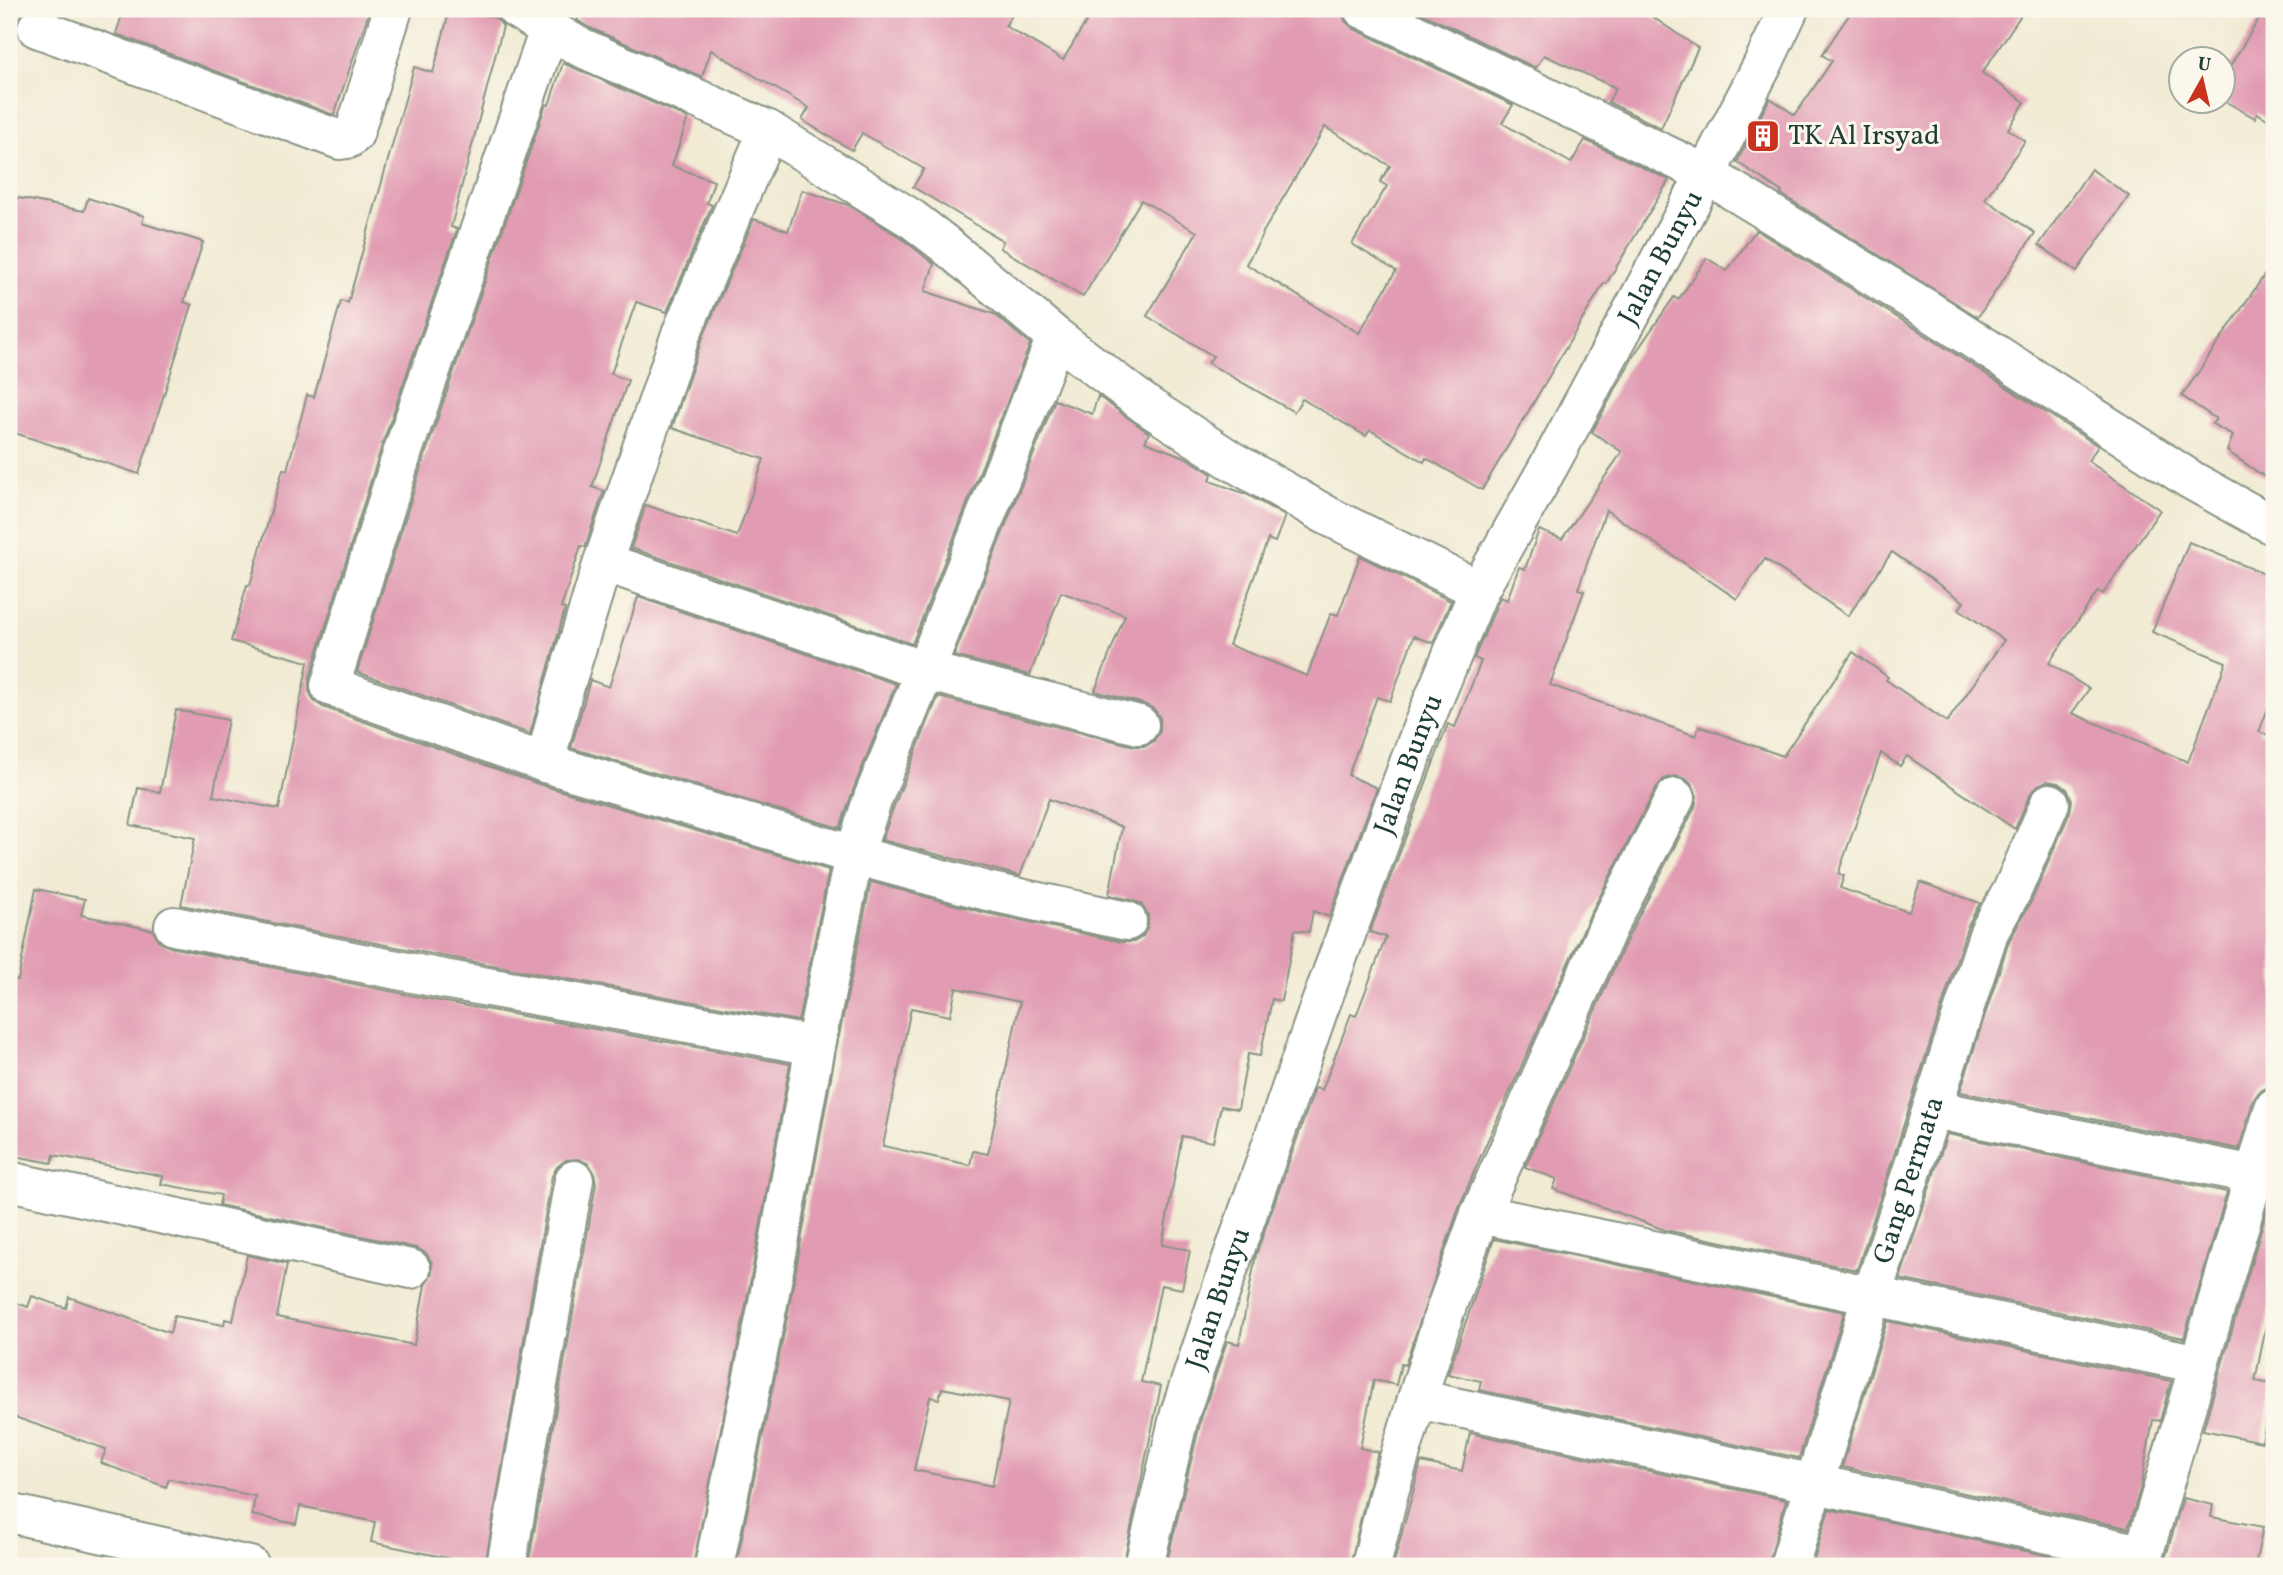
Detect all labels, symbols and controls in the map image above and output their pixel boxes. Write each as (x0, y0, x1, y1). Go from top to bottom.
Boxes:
north arrow (2168, 46, 2238, 116)
text: U (2196, 51, 2212, 79)
building icon: TK Al Irsyad (1744, 117, 1782, 155)
place label: TK Al Irsyad (1788, 117, 1940, 156)
street label: Jalan Bunyu (1609, 183, 1713, 332)
street label: Jalan Bunyu (1365, 688, 1453, 840)
street label: Gang Permata (1864, 1092, 1954, 1269)
street label: Jalan Bunyu (1176, 1222, 1261, 1375)

